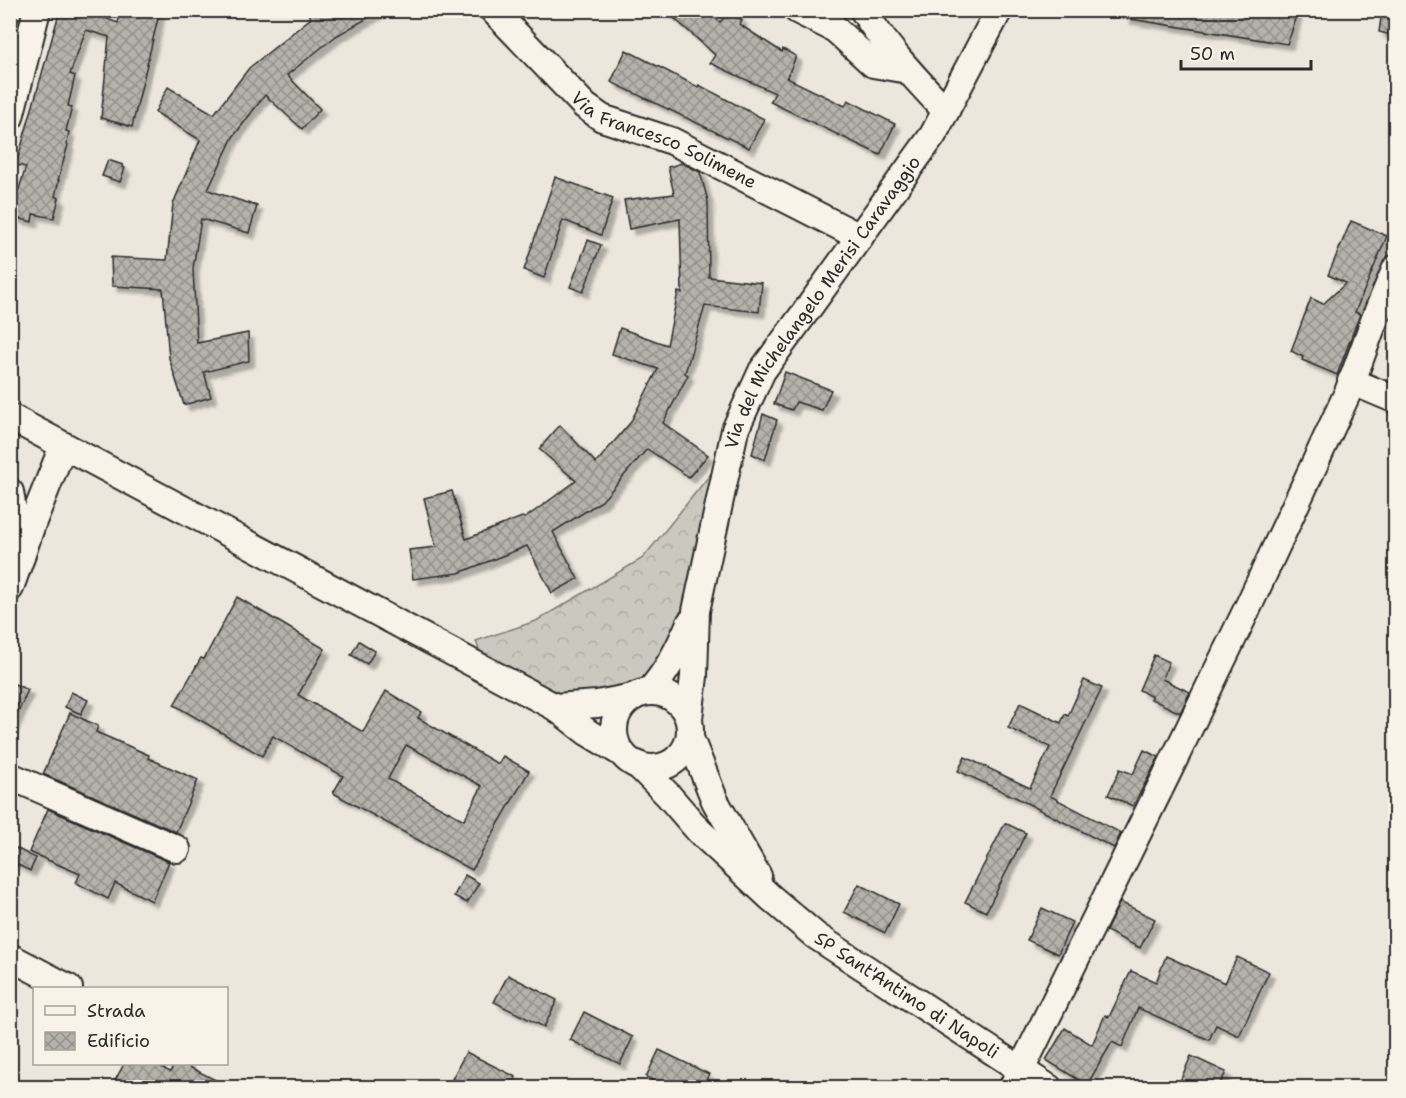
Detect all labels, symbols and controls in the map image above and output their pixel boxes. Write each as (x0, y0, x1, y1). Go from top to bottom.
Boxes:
scale bar (1181, 33, 1312, 71)
text: 50 m (1190, 42, 1235, 66)
street label: Via Francesco Solimene (565, 86, 761, 194)
street label: Via del Michelangelo Merisi Caravaggio (719, 151, 926, 451)
street label: SP Sant'Antimo di Napoli (810, 926, 1004, 1064)
legend (33, 987, 228, 1065)
text: Strada (87, 999, 146, 1023)
text: Edificio (87, 1029, 150, 1053)

